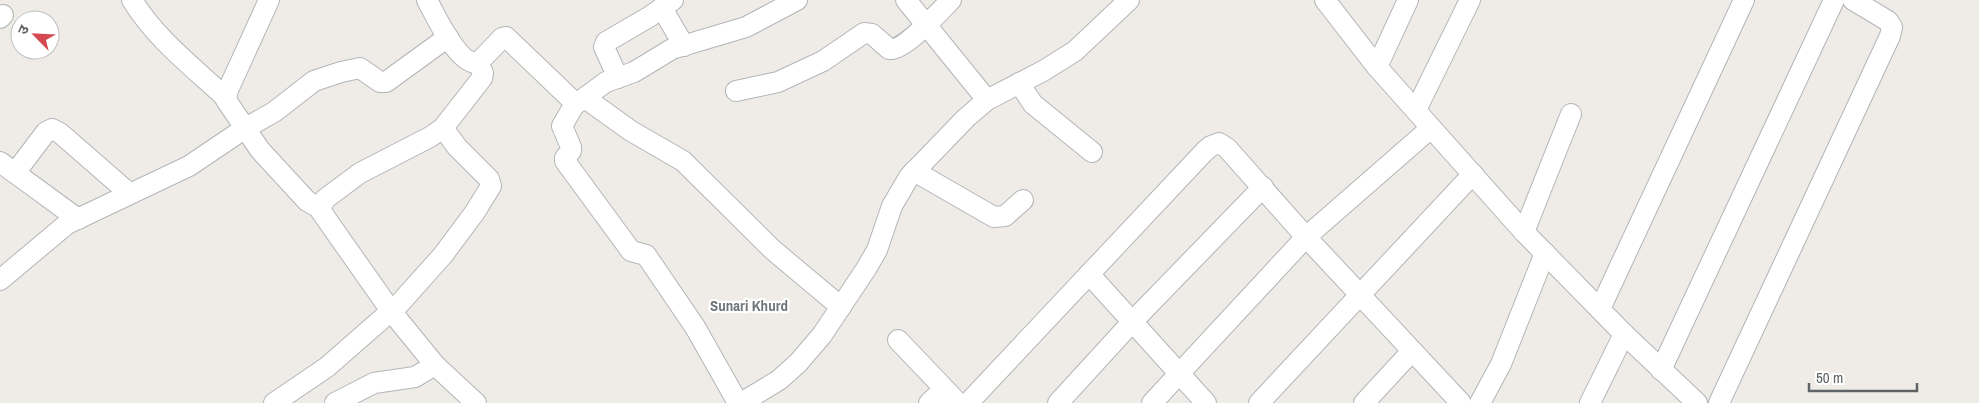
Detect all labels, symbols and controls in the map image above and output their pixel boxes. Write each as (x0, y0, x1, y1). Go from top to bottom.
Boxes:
north arrow (10, 10, 60, 60)
text: उ (13, 22, 33, 37)
district label: Sunari Khurd (710, 295, 788, 316)
scale bar (1809, 360, 1916, 392)
text: 50 m (1816, 367, 1843, 388)

